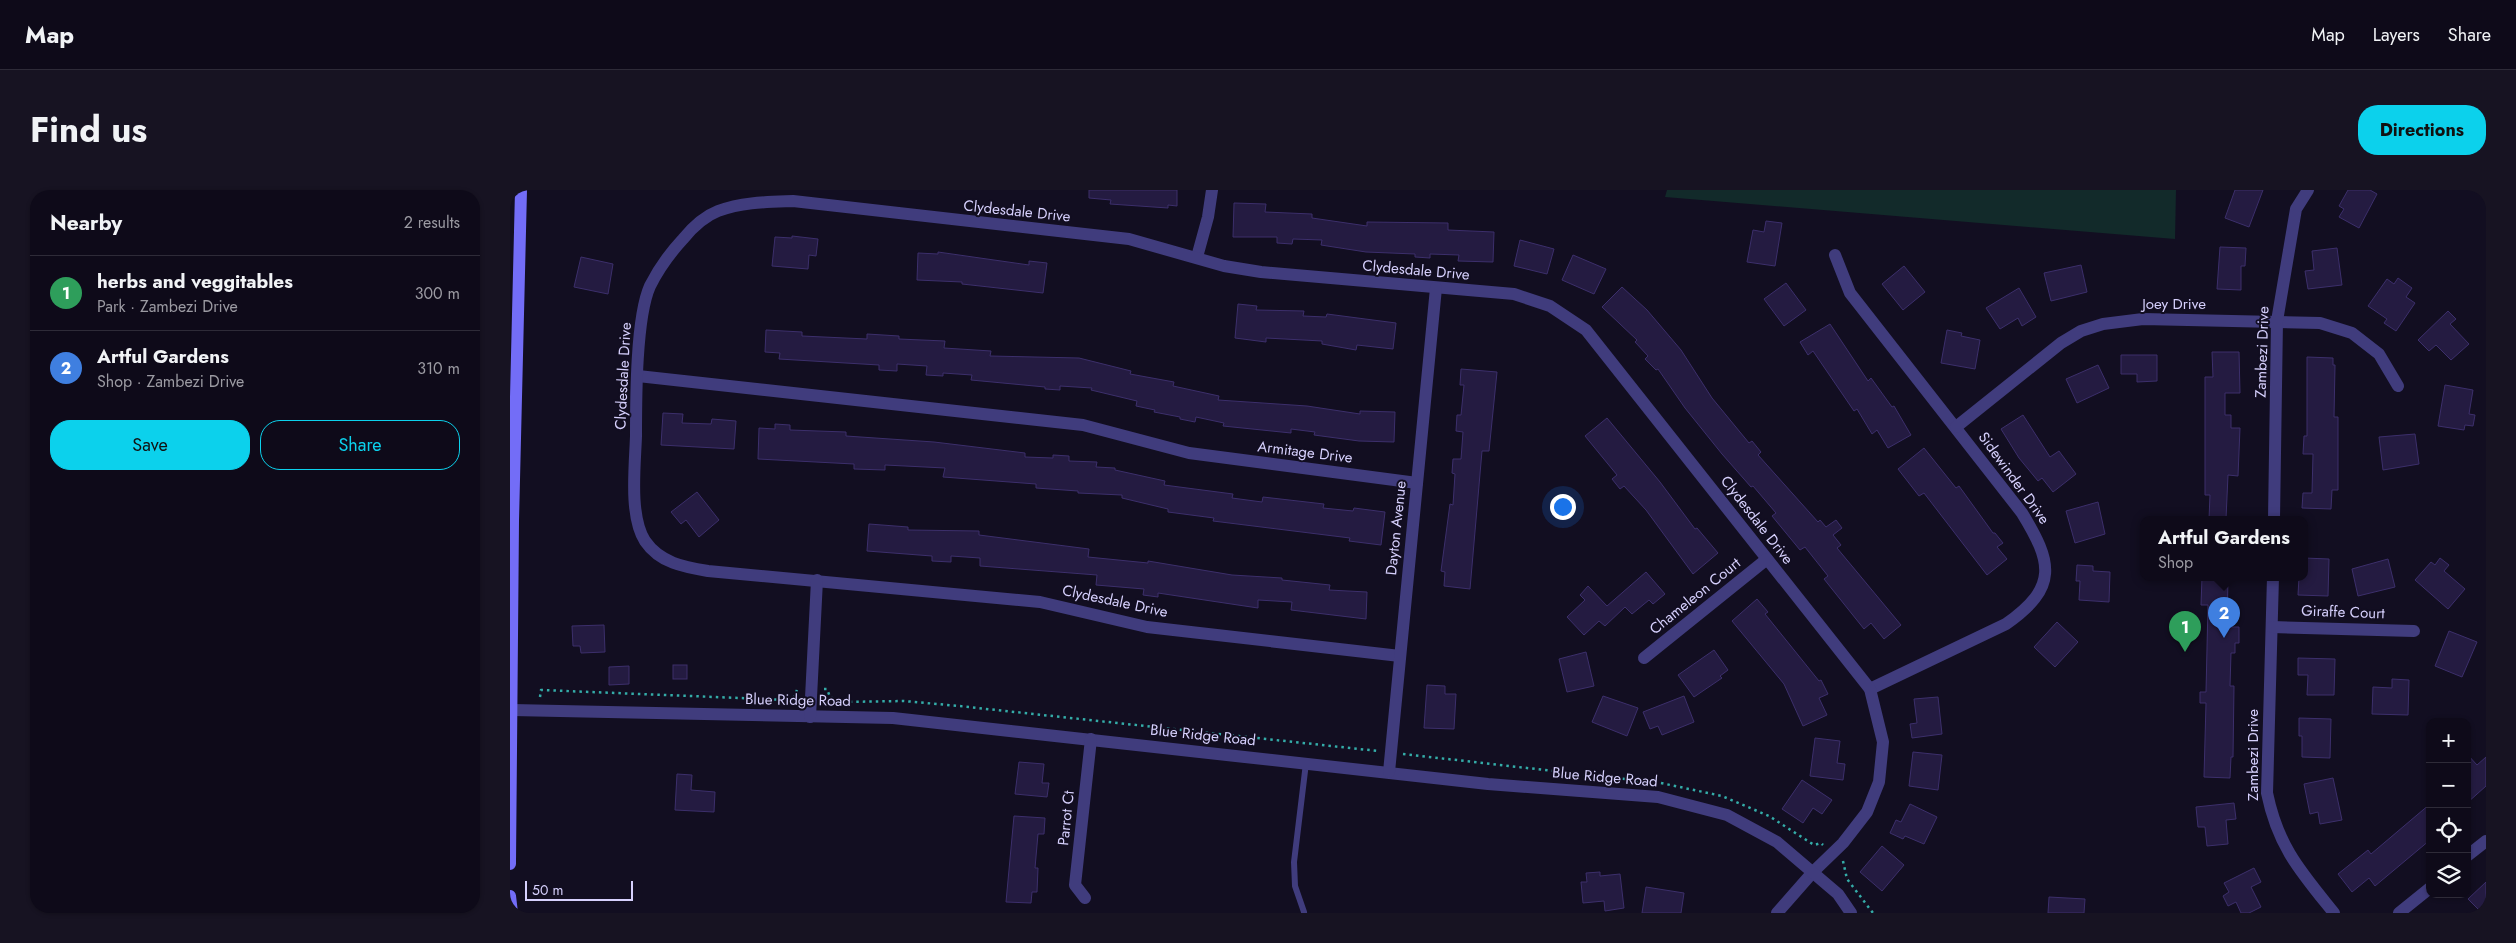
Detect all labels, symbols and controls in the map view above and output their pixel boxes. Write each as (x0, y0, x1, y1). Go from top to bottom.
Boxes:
text: Map (25, 17, 74, 52)
text: Map (2311, 22, 2345, 48)
text: Layers (2373, 22, 2420, 48)
text: Share (2448, 22, 2491, 48)
text: Find us (30, 105, 147, 155)
button: Directions (2358, 105, 2486, 155)
street label: Clydesdale Drive (962, 194, 1072, 228)
text: Nearby (50, 208, 122, 238)
text: 2 results (404, 211, 460, 234)
street label: Clydesdale Drive (1362, 254, 1471, 286)
text: herbs and veggitables (97, 268, 293, 295)
text: 1 (62, 282, 70, 305)
text: 300 m (415, 282, 460, 305)
street label: Joey Drive (2140, 293, 2206, 315)
text: Park · Zambezi Drive (97, 295, 238, 318)
street label: Zambezi Drive (2249, 305, 2275, 398)
street label: Clydesdale Drive (609, 322, 637, 430)
text: Artful Gardens (97, 343, 229, 370)
text: 2 (61, 357, 71, 380)
text: 310 m (417, 357, 460, 380)
text: Shop · Zambezi Drive (97, 370, 244, 393)
button: Save (50, 420, 250, 470)
button: Share (260, 420, 460, 470)
street label: Sidewinder Drive (1973, 427, 2055, 529)
street label: Armitage Drive (1256, 435, 1354, 469)
street label: Clydesdale Drive (1715, 471, 1799, 569)
street label: Dayton Avenue (1380, 479, 1412, 576)
your location (1550, 494, 1576, 520)
popup (2140, 516, 2308, 581)
text: Artful Gardens (2158, 524, 2290, 551)
text: Shop (2158, 551, 2193, 574)
street label: Chameleon Court (1645, 552, 1746, 640)
street label: Clydesdale Drive (1060, 579, 1170, 623)
pin: 2 (2208, 597, 2240, 638)
street label: Giraffe Court (2301, 600, 2386, 624)
pin: 1 (2169, 611, 2201, 652)
street label: Blue Ridge Road (745, 688, 851, 712)
street label: Zambezi Drive (2242, 709, 2264, 801)
map controls (2426, 718, 2471, 898)
button: + (2426, 718, 2471, 763)
street label: Blue Ridge Road (1149, 719, 1257, 751)
street label: Blue Ridge Road (1551, 761, 1659, 793)
button: − (2426, 763, 2471, 808)
street label: Parrot Ct (1052, 789, 1080, 847)
button: locate (2426, 808, 2471, 853)
button: layers (2426, 853, 2471, 898)
scale bar (525, 878, 632, 901)
text: 50 m (532, 880, 563, 900)

